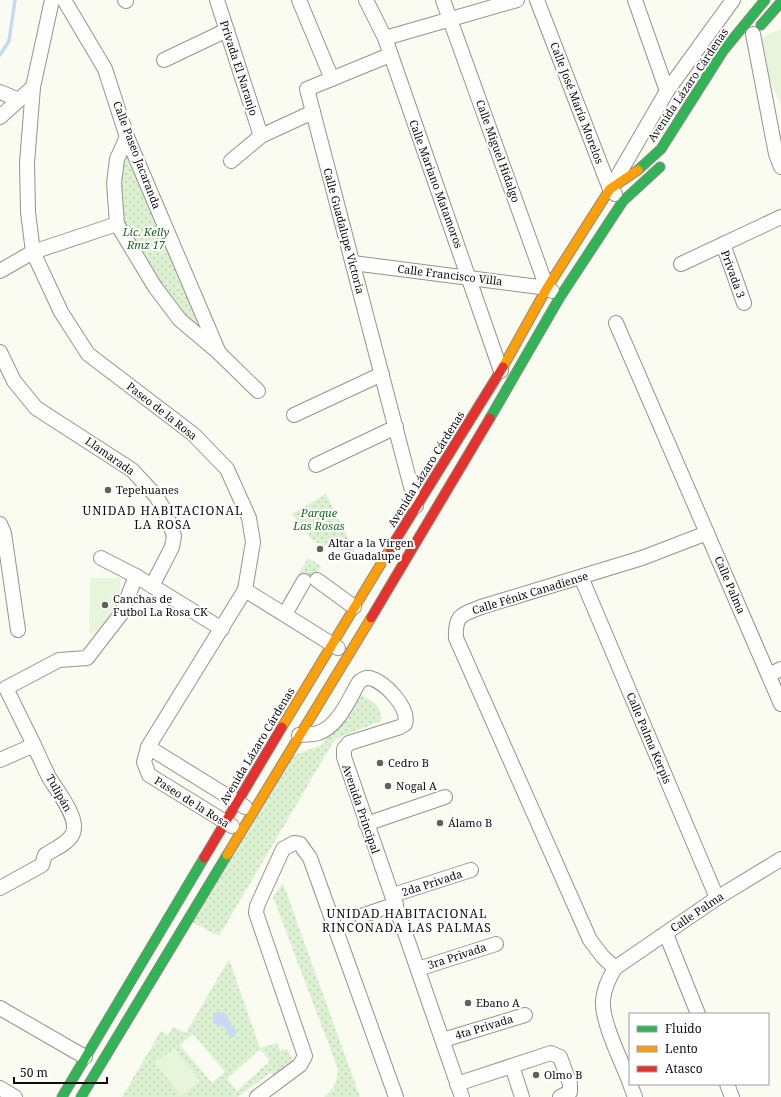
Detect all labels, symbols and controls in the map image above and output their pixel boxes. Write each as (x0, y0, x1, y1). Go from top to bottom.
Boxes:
street label: Privada El Naranjo (217, 18, 262, 117)
street label: Avenida Lázaro Cárdenas (644, 25, 731, 144)
street label: Calle José María Morelos (547, 40, 608, 166)
street label: Calle Miguel Hidalgo (473, 97, 524, 204)
street label: Calle Paseo Jacaranda (110, 99, 165, 211)
street label: Calle Mariano Matamoros (406, 117, 467, 250)
street label: Calle Guadalupe Victoria (320, 166, 369, 296)
park label: Lic. Kelly Rmz 17 (122, 224, 169, 252)
street label: Privada 3 (718, 248, 749, 300)
street label: Calle Francisco Villa (397, 261, 503, 288)
street label: Paseo de la Rosa (124, 378, 201, 443)
street label: Avenida Lázaro Cárdenas (384, 408, 467, 530)
street label: Llamarada (83, 433, 138, 478)
place label: Tepehuanes (116, 482, 179, 497)
marker: Tepehuanes (103, 485, 113, 495)
district label: UNIDAD HABITACIONAL LA ROSA (83, 502, 243, 533)
park label: Parque Las Rosas (292, 505, 345, 533)
place label: Altar a la Virgen de Guadalupe (328, 535, 414, 563)
marker: Altar a la Virgen de Guadalupe (315, 544, 325, 554)
street label: Calle Palma (712, 554, 749, 616)
street label: Calle Fénix Canadiense (470, 568, 590, 617)
place label: Canchas de Futbol La Rosa CK (113, 591, 208, 619)
marker: Canchas de Futbol La Rosa CK (100, 600, 110, 610)
street label: Avenida Lázaro Cárdenas (216, 684, 298, 807)
street label: Calle Palma Kerpis (623, 690, 676, 786)
place label: Cedro B (388, 755, 429, 770)
marker: Cedro B (375, 758, 385, 768)
street label: Avenida Principal (339, 762, 384, 856)
street label: Tulipán (43, 771, 76, 814)
street label: Paseo de la Rosa (152, 773, 233, 831)
place label: Nogal A (396, 778, 437, 793)
marker: Nogal A (383, 781, 393, 791)
place label: Álamo B (448, 815, 492, 830)
marker: Álamo B (435, 818, 445, 828)
street label: 2da Privada (400, 866, 464, 899)
street label: Calle Palma (667, 888, 726, 935)
district label: UNIDAD HABITACIONAL RINCONADA LAS PALMAS (322, 905, 492, 936)
street label: 3ra Privada (426, 939, 488, 972)
place label: Ebano A (476, 995, 520, 1010)
marker: Ebano A (463, 998, 473, 1008)
street label: 4ta Privada (453, 1011, 515, 1042)
legend (629, 1013, 769, 1085)
text: Fluido (665, 1020, 702, 1037)
text: Lento (665, 1040, 698, 1057)
scale bar (14, 1059, 107, 1085)
text: Atasco (665, 1060, 703, 1077)
text: 50 m (20, 1064, 48, 1081)
place label: Olmo B (544, 1067, 582, 1082)
marker: Olmo B (531, 1070, 541, 1080)

